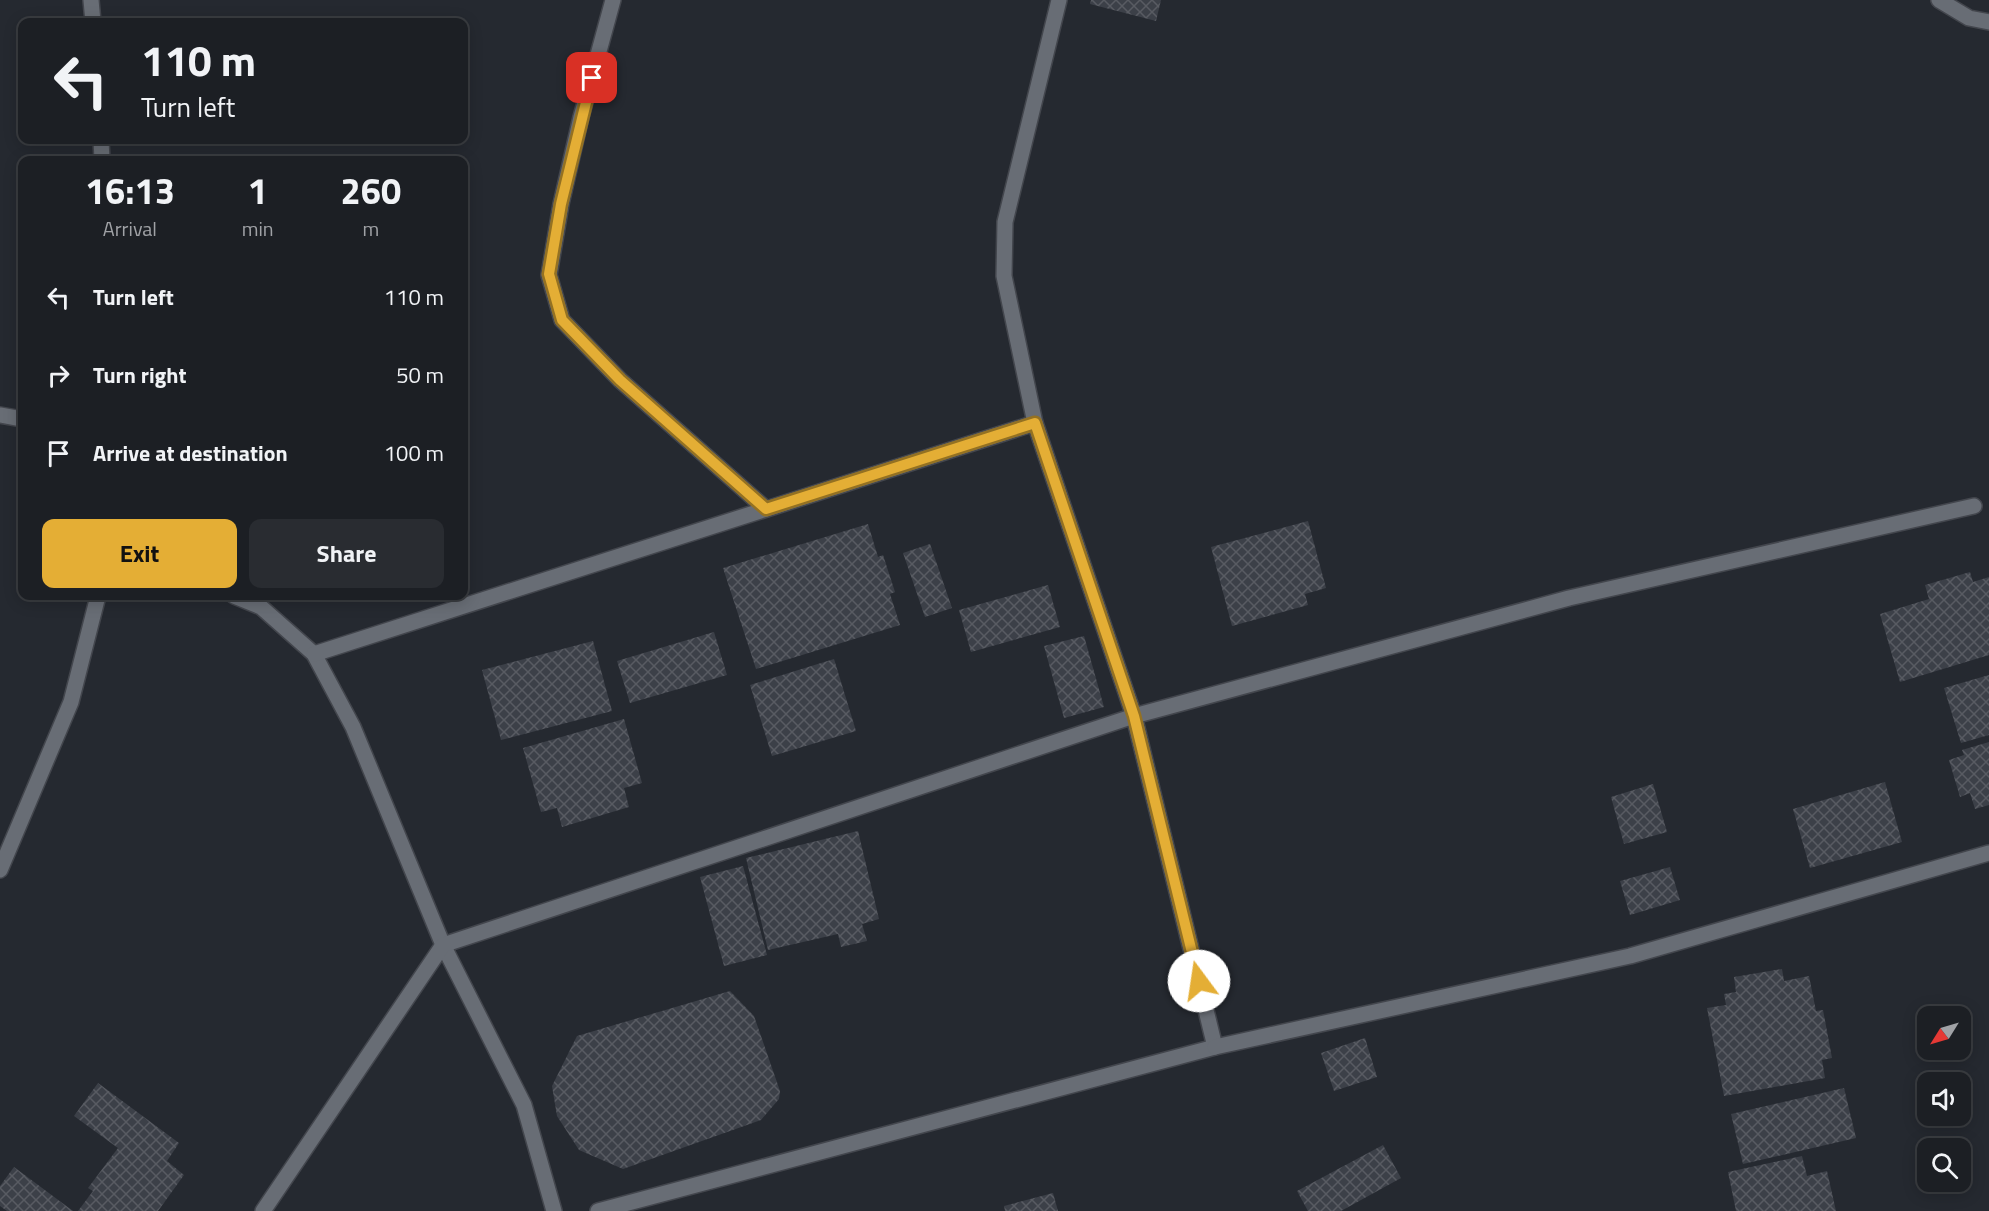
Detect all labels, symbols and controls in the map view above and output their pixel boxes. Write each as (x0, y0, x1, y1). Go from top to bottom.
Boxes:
text: 110 m (141, 28, 256, 92)
icon: left (42, 42, 120, 120)
pin (566, 52, 617, 103)
icon: arrive (575, 61, 608, 94)
text: Turn left (141, 86, 235, 127)
text: 16:13 (85, 163, 175, 218)
text: 1 (248, 163, 268, 218)
text: 260 (341, 163, 401, 218)
text: Arrival (103, 213, 157, 244)
text: min (242, 213, 274, 244)
text: m (362, 213, 379, 244)
text: Turn left (93, 280, 174, 314)
text: 110 m (384, 280, 444, 314)
icon: left (42, 281, 75, 314)
text: Turn right (93, 358, 187, 392)
text: 50 m (396, 358, 444, 392)
icon: right (42, 359, 75, 392)
text: Arrive at destination (93, 436, 288, 470)
text: 100 m (384, 436, 444, 470)
icon: arrive (42, 437, 75, 470)
button: Exit (42, 519, 237, 588)
button: Share (249, 519, 444, 588)
position arrow (1167, 949, 1231, 1013)
north arrow (1917, 1006, 1971, 1060)
map controls (1917, 1006, 1971, 1192)
button: sound (1917, 1072, 1971, 1126)
button: search (1917, 1138, 1971, 1192)

